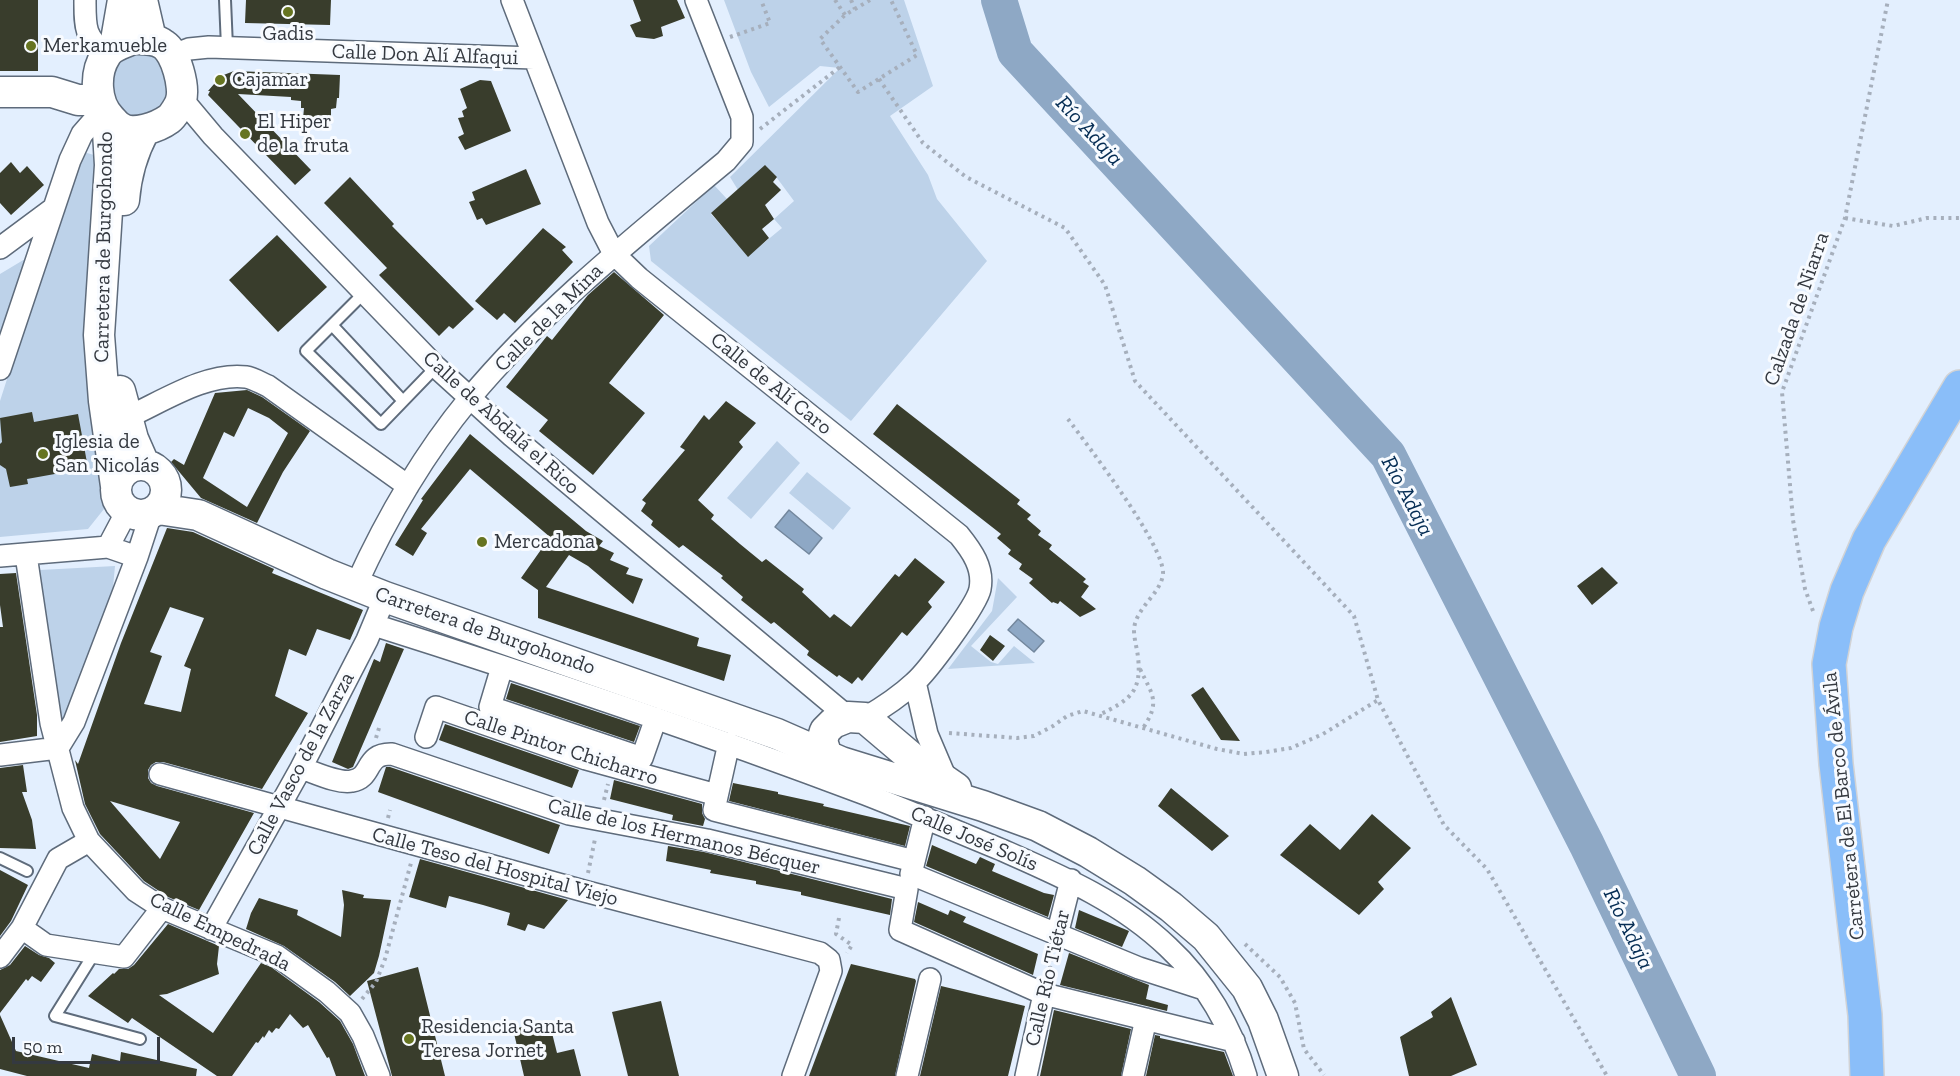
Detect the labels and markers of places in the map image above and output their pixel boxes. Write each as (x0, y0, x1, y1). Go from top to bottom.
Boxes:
marker: Gadis (281, 5, 295, 19)
place label: Gadis (262, 21, 314, 47)
place label: Merkamueble (43, 33, 167, 59)
marker: Merkamueble (24, 39, 38, 53)
place label: Cajamar (232, 67, 308, 93)
marker: Cajamar (213, 73, 227, 87)
place label: El Hiper de la fruta (257, 109, 349, 159)
marker: El Hiper de la fruta (238, 127, 252, 141)
place label: Iglesia de San Nicolás (55, 429, 160, 479)
marker: Iglesia de San Nicolás (36, 447, 50, 461)
place label: Mercadona (494, 529, 595, 555)
marker: Mercadona (475, 535, 489, 549)
place label: Residencia Santa Teresa Jornet (421, 1014, 574, 1064)
marker: Residencia Santa Teresa Jornet (402, 1032, 416, 1046)

